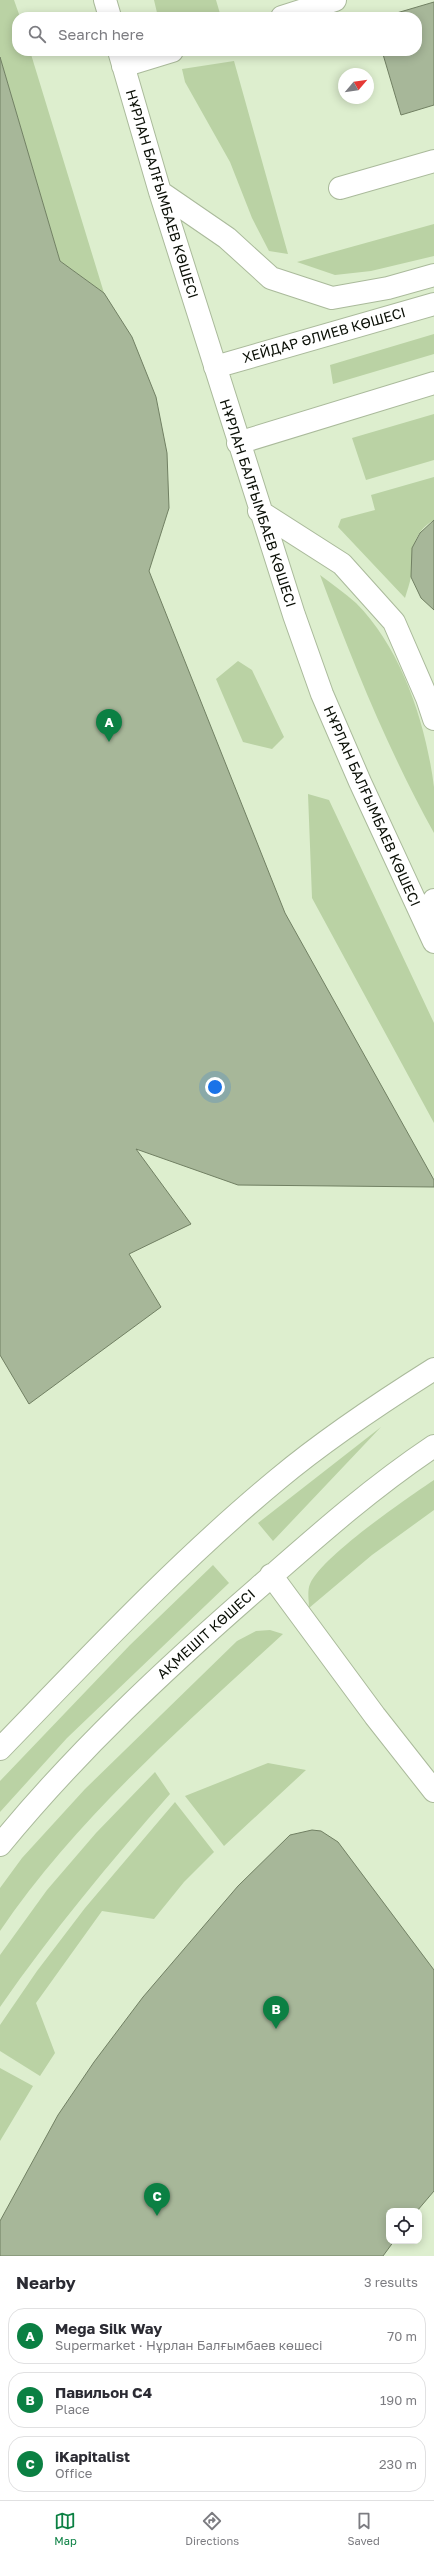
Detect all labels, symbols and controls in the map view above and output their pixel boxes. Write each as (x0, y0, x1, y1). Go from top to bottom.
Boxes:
search box (12, 12, 422, 56)
icon: search (26, 23, 48, 45)
text: Search here (58, 25, 144, 43)
north arrow (338, 68, 374, 104)
street label: НҰРЛАН БАЛҒЫМБАЕВ КӨШЕСІ (123, 87, 202, 300)
street label: ХЕЙДАР ӘЛИЕВ КӨШЕСІ (240, 303, 407, 366)
street label: НҰРЛАН БАЛҒЫМБАЕВ КӨШЕСІ (217, 397, 300, 609)
street label: НҰРЛАН БАЛҒЫМБАЕВ КӨШЕСІ (320, 703, 425, 909)
pin: A (96, 709, 122, 742)
your location (205, 1077, 225, 1097)
street label: АҚМЕШІТ КӨШЕСІ (153, 1585, 258, 1682)
pin: B (263, 1996, 289, 2029)
pin: C (144, 2183, 170, 2216)
map controls (386, 2208, 422, 2244)
button: locate (386, 2208, 422, 2244)
text: Nearby (16, 2272, 76, 2293)
text: 3 results (364, 2274, 418, 2290)
text: Mega Silk Way (55, 2319, 162, 2337)
text: A (25, 2328, 35, 2344)
text: 70 m (387, 2328, 417, 2344)
text: Supermarket · Нұрлан Балғымбаев көшесі (55, 2337, 323, 2353)
text: Павильон С4 (55, 2383, 152, 2401)
text: B (25, 2392, 35, 2408)
text: 190 m (380, 2392, 417, 2408)
text: Place (55, 2401, 90, 2417)
text: iKapitalist (55, 2447, 130, 2465)
text: C (25, 2456, 35, 2472)
text: 230 m (379, 2456, 417, 2472)
text: Office (55, 2465, 92, 2481)
tab: Map (54, 2510, 77, 2547)
tab: Directions (185, 2510, 239, 2547)
tab: Saved (348, 2510, 380, 2547)

